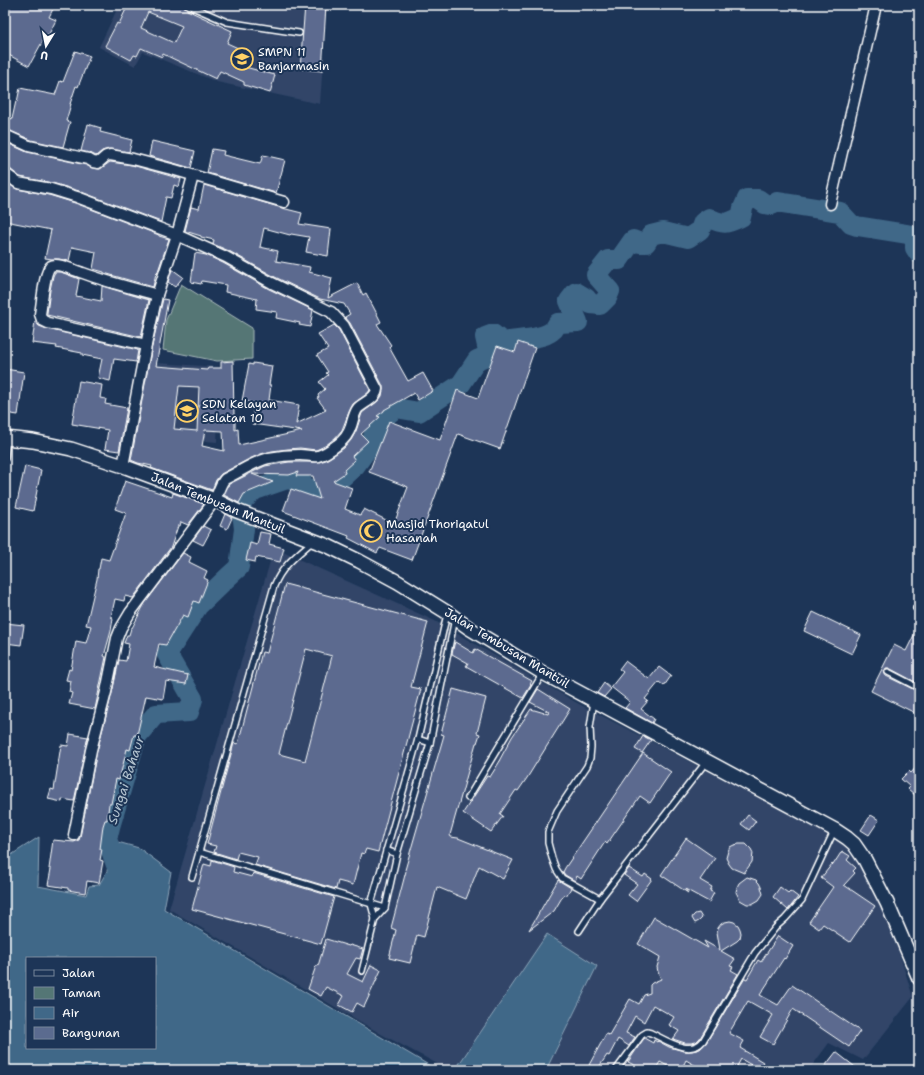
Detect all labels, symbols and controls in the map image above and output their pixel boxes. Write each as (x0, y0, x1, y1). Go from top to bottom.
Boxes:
north arrow (26, 26, 66, 66)
place label: SMPN 11 Banjarmasin (258, 44, 329, 74)
school or university icon: SMPN 11 Banjarmasin (229, 46, 255, 72)
text: U (39, 47, 49, 63)
place label: SDN Kelayan Selatan 10 (202, 396, 276, 426)
school or university icon: SDN Kelayan Selatan 10 (174, 398, 200, 424)
street label: Jalan Tembusan Mantuil (148, 469, 288, 537)
place label: Masjid Thoriqatul Hasanah (386, 516, 489, 546)
mosque icon: Masjid Thoriqatul Hasanah (358, 518, 384, 544)
street label: Jalan Tembusan Mantuil (441, 604, 573, 692)
water label: Sungai Bahaur (104, 733, 149, 826)
legend (26, 957, 156, 1049)
text: Jalan (62, 965, 95, 981)
text: Taman (62, 985, 101, 1001)
text: Air (62, 1005, 80, 1021)
text: Bangunan (62, 1025, 120, 1041)

